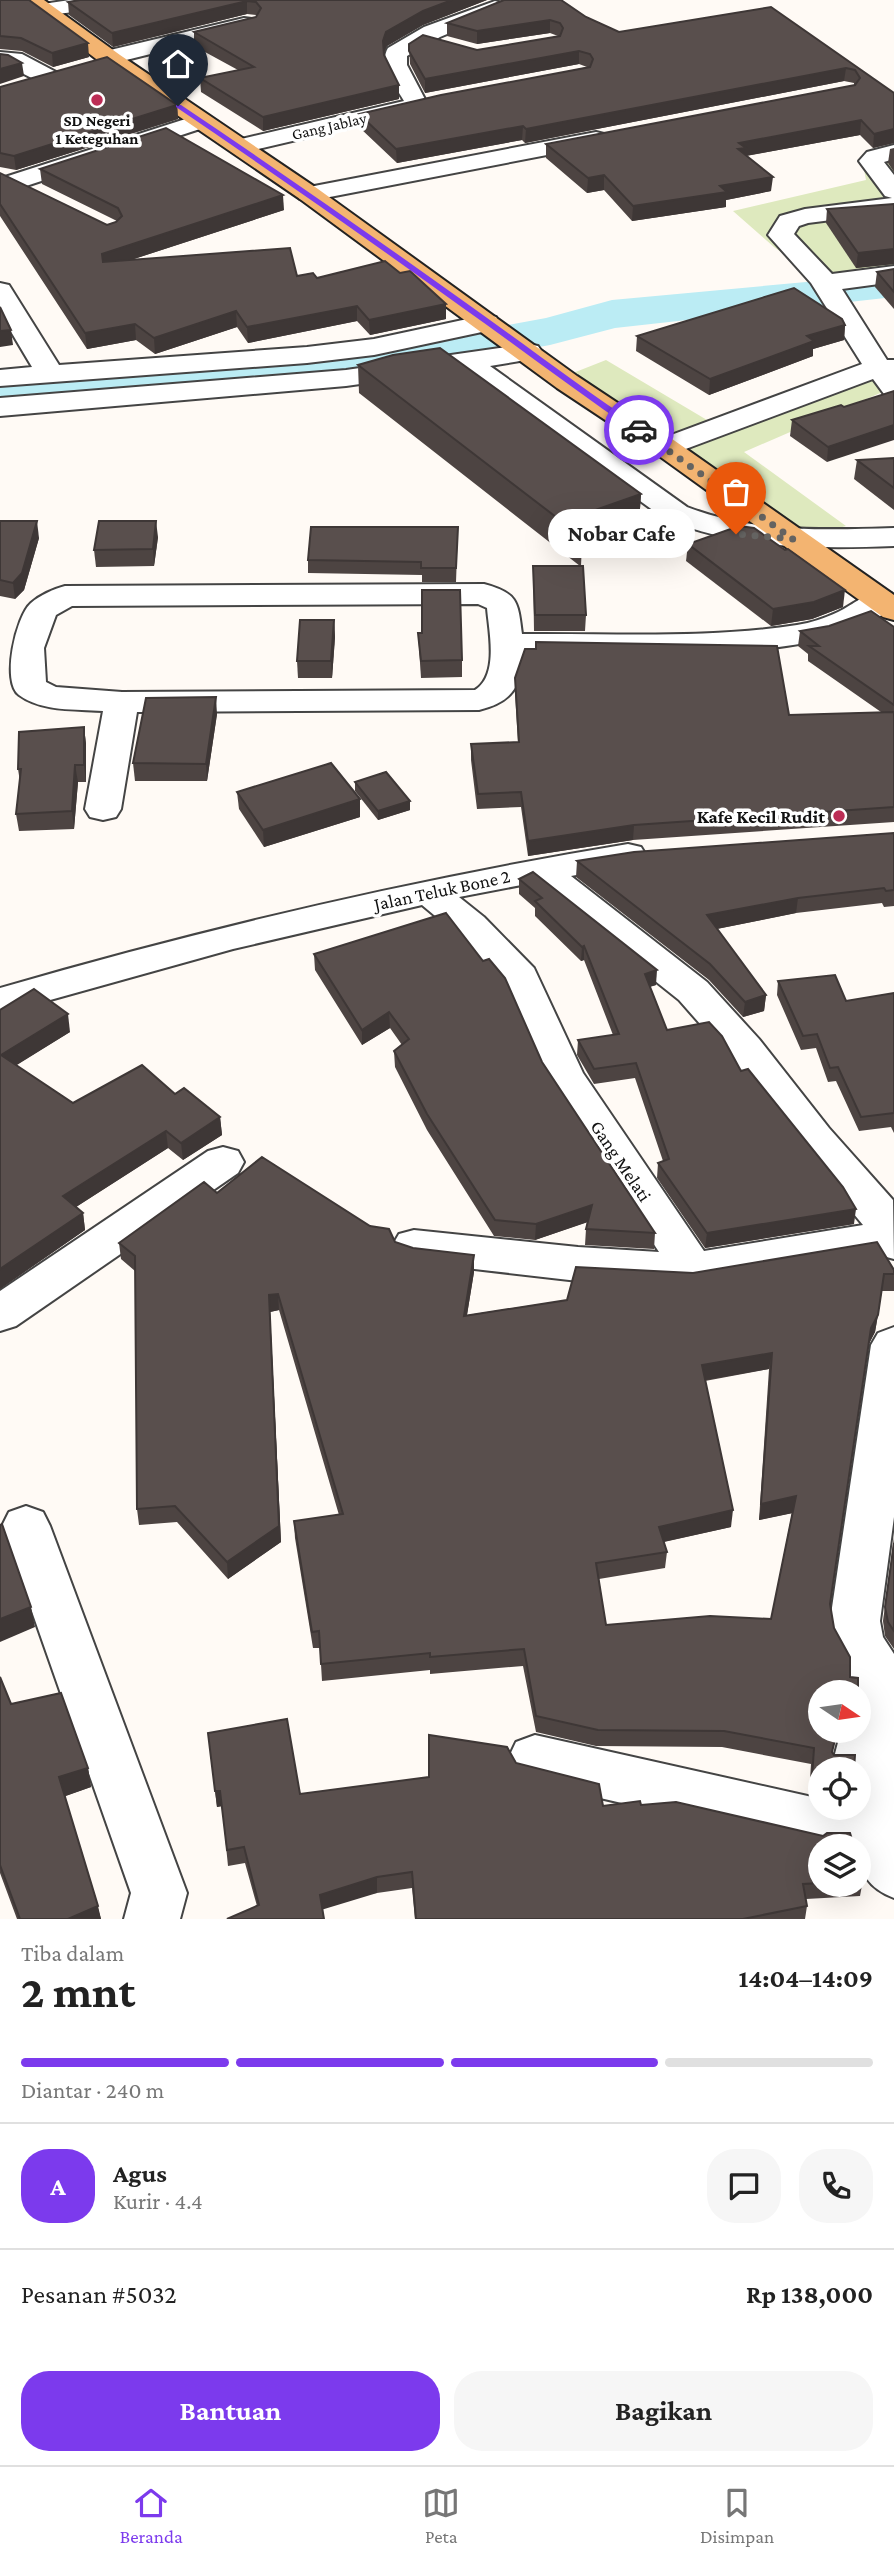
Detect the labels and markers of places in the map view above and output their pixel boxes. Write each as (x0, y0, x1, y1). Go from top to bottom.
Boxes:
pin (148, 34, 208, 106)
marker: SD Negeri 1 Keteguhan (89, 92, 105, 108)
place label: SD Negeri 1 Keteguhan (56, 112, 138, 147)
pin (706, 462, 766, 534)
callout: Nobar Cafe (547, 510, 694, 558)
place label: Kafe Kecil Rudit (697, 806, 825, 827)
marker: Kafe Kecil Rudit (831, 808, 847, 824)

